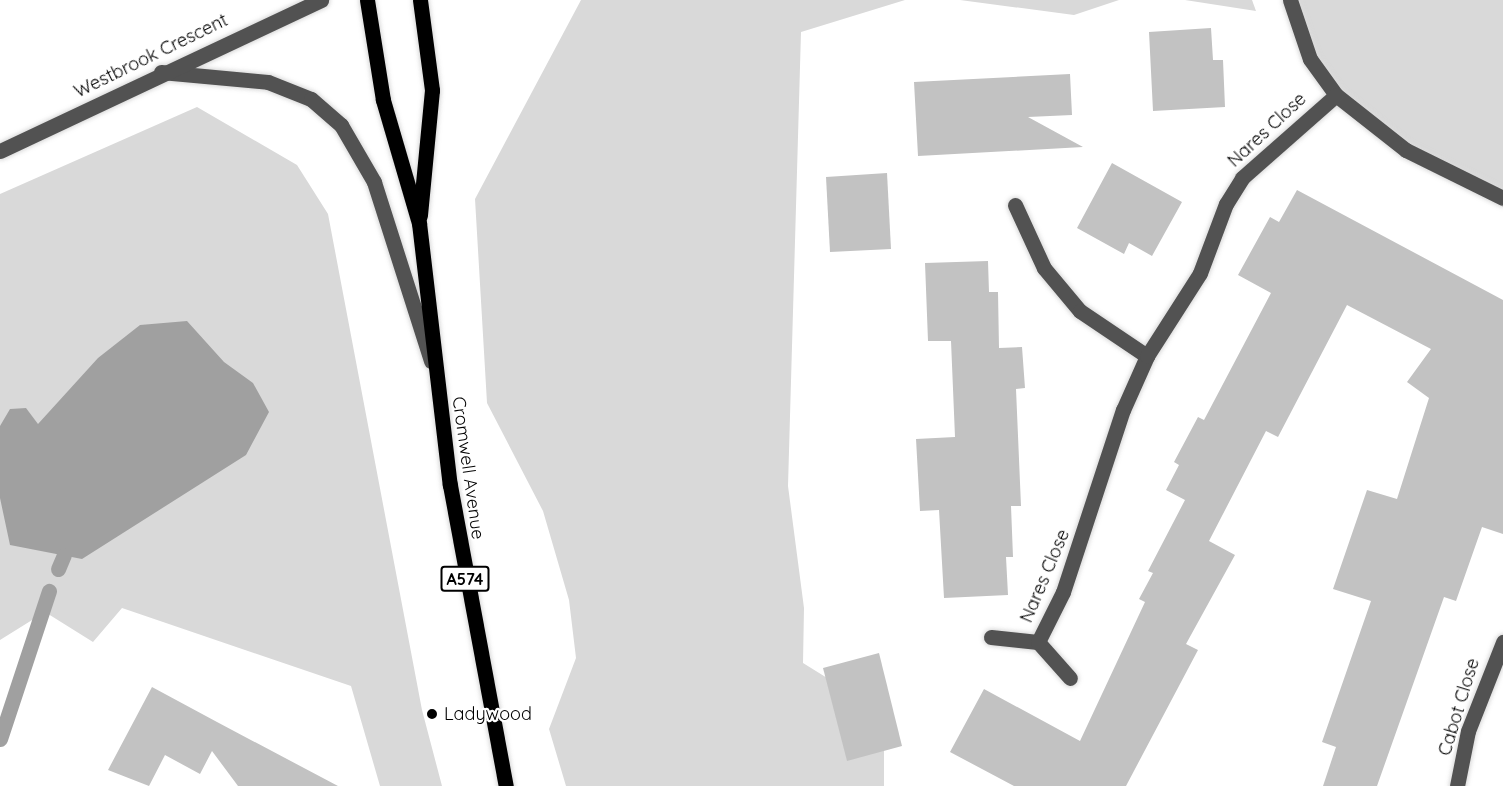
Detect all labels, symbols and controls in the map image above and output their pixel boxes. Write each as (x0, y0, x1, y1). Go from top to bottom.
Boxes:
street label: Westbrook Crescent (71, 9, 231, 103)
street label: Nares Close (1223, 88, 1311, 172)
street label: Cromwell Avenue (447, 395, 489, 541)
street label: Nares Close (1016, 526, 1074, 626)
road number: A574 (440, 566, 490, 592)
street label: Cabot Close (1434, 656, 1484, 758)
place label: Ladywood (444, 703, 532, 725)
marker: Ladywood (425, 707, 439, 721)

